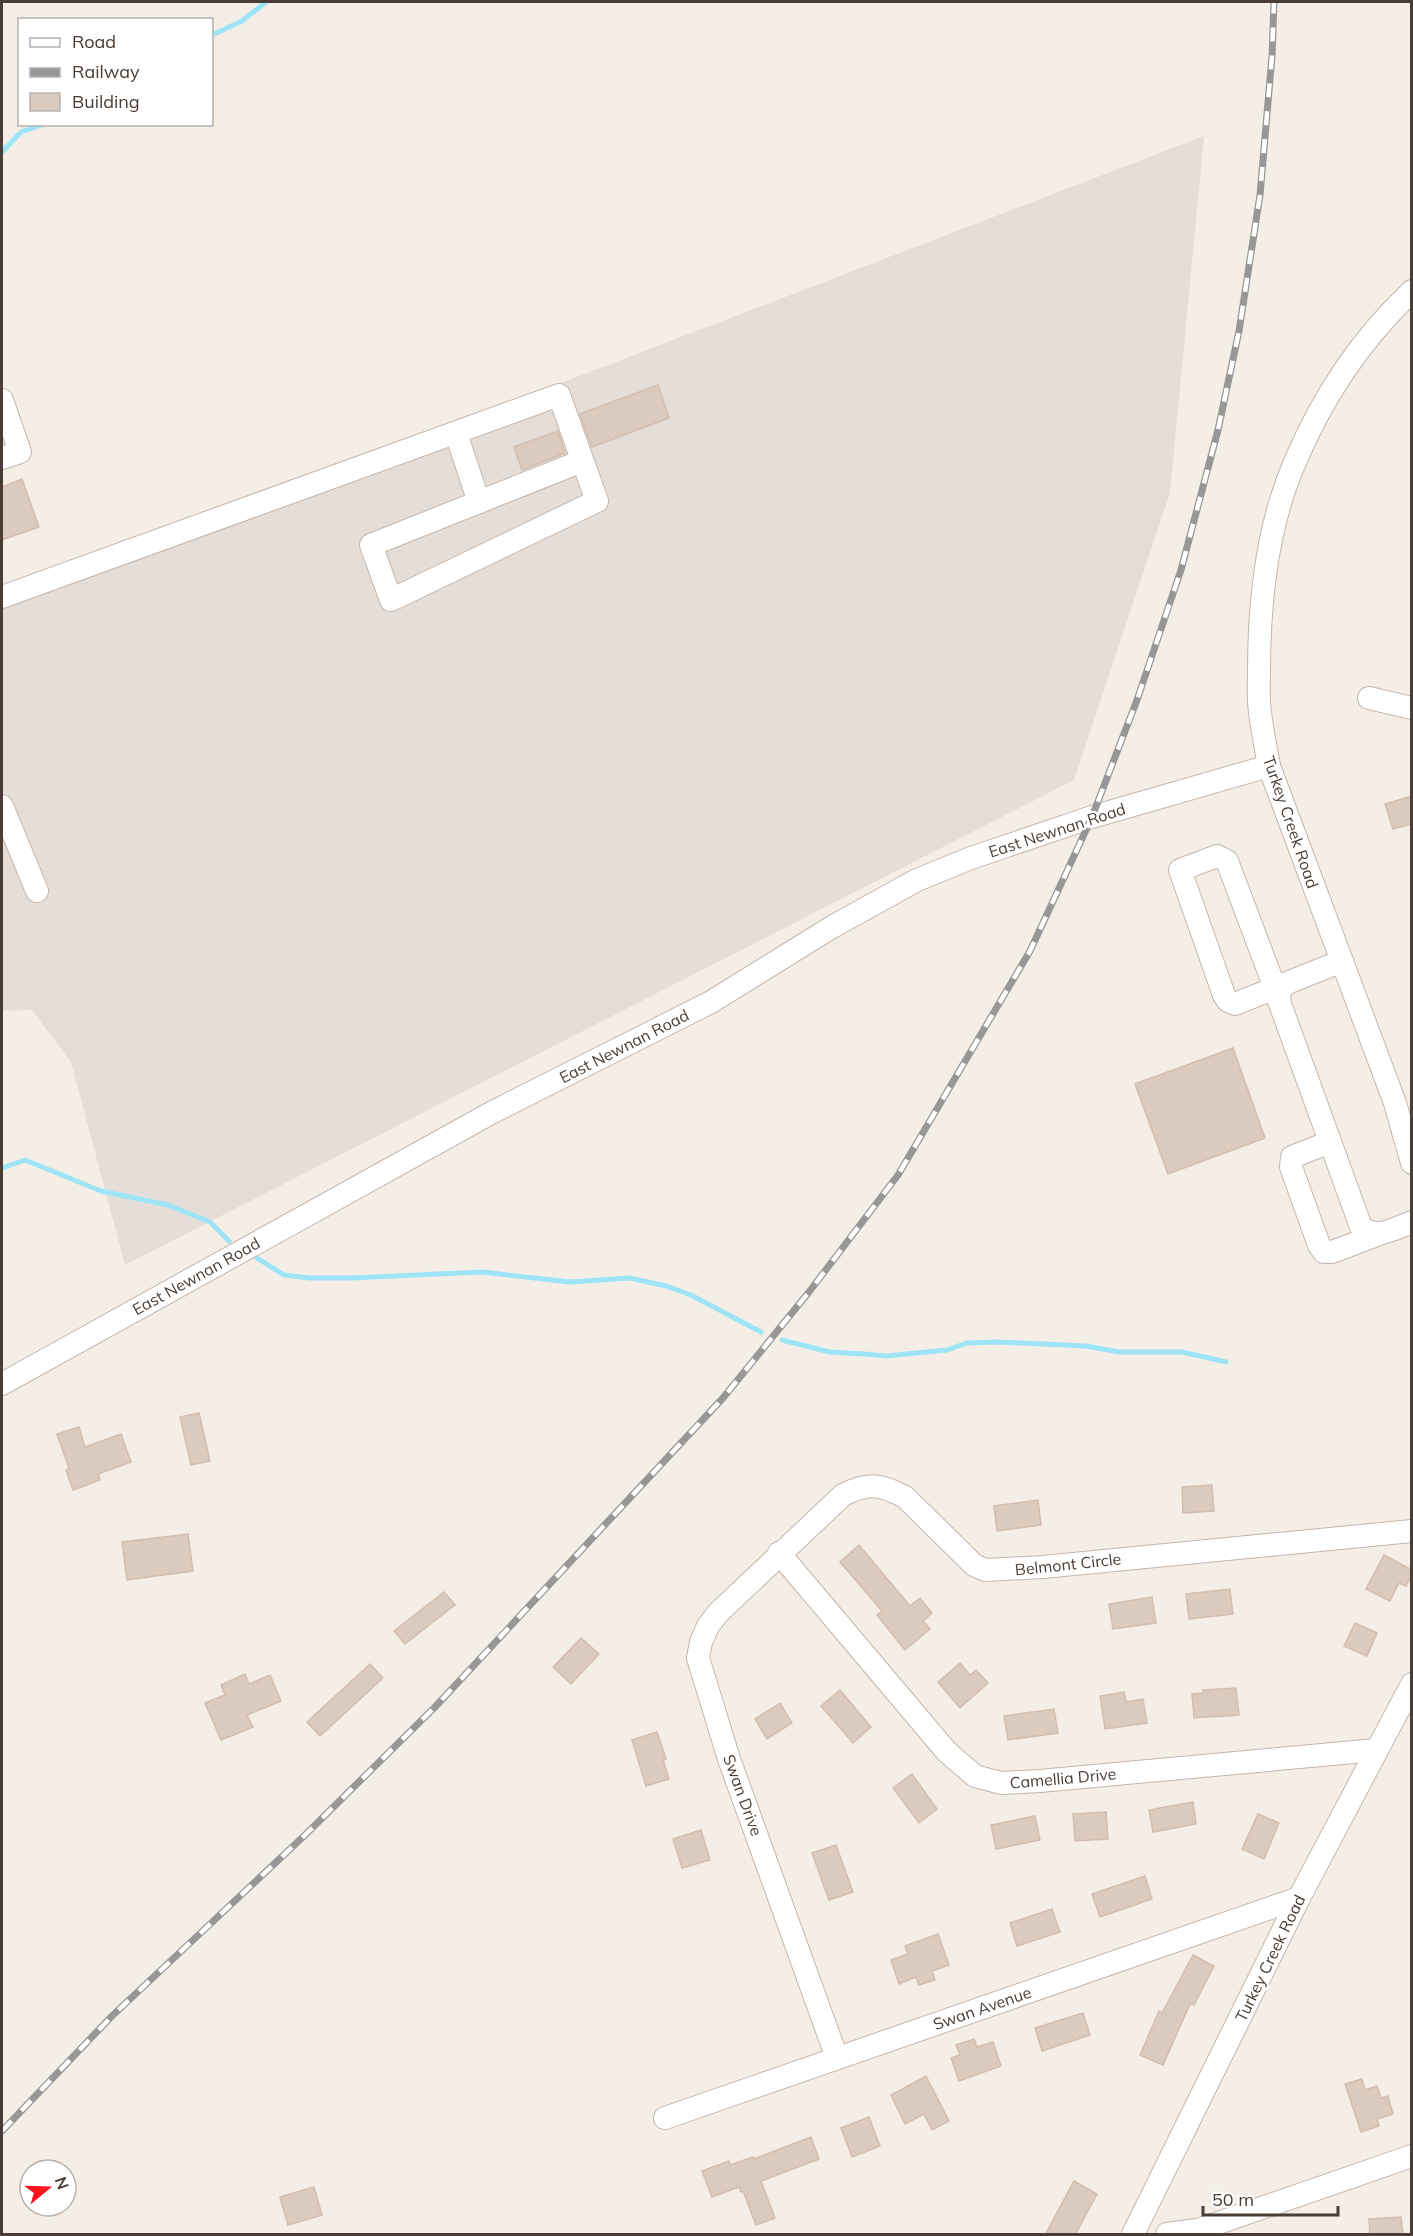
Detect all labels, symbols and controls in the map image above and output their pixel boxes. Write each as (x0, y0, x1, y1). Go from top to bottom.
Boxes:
legend (18, 18, 213, 126)
text: Road (72, 30, 116, 53)
text: Railway (72, 60, 140, 83)
text: Building (72, 90, 140, 113)
street label: Turkey Creek Road (1259, 753, 1323, 891)
street label: East Newnan Road (986, 798, 1128, 862)
street label: East Newnan Road (556, 1005, 692, 1087)
street label: East Newnan Road (129, 1233, 263, 1319)
street label: Belmont Circle (1014, 1548, 1122, 1580)
street label: Swan Drive (719, 1751, 767, 1839)
street label: Camellia Drive (1009, 1763, 1117, 1793)
street label: Turkey Creek Road (1231, 1891, 1309, 2025)
street label: Swan Avenue (930, 1982, 1034, 2034)
north arrow (18, 2158, 78, 2218)
text: N (51, 2174, 74, 2192)
scale bar (1203, 2179, 1338, 2217)
text: 50 m (1212, 2188, 1254, 2211)

